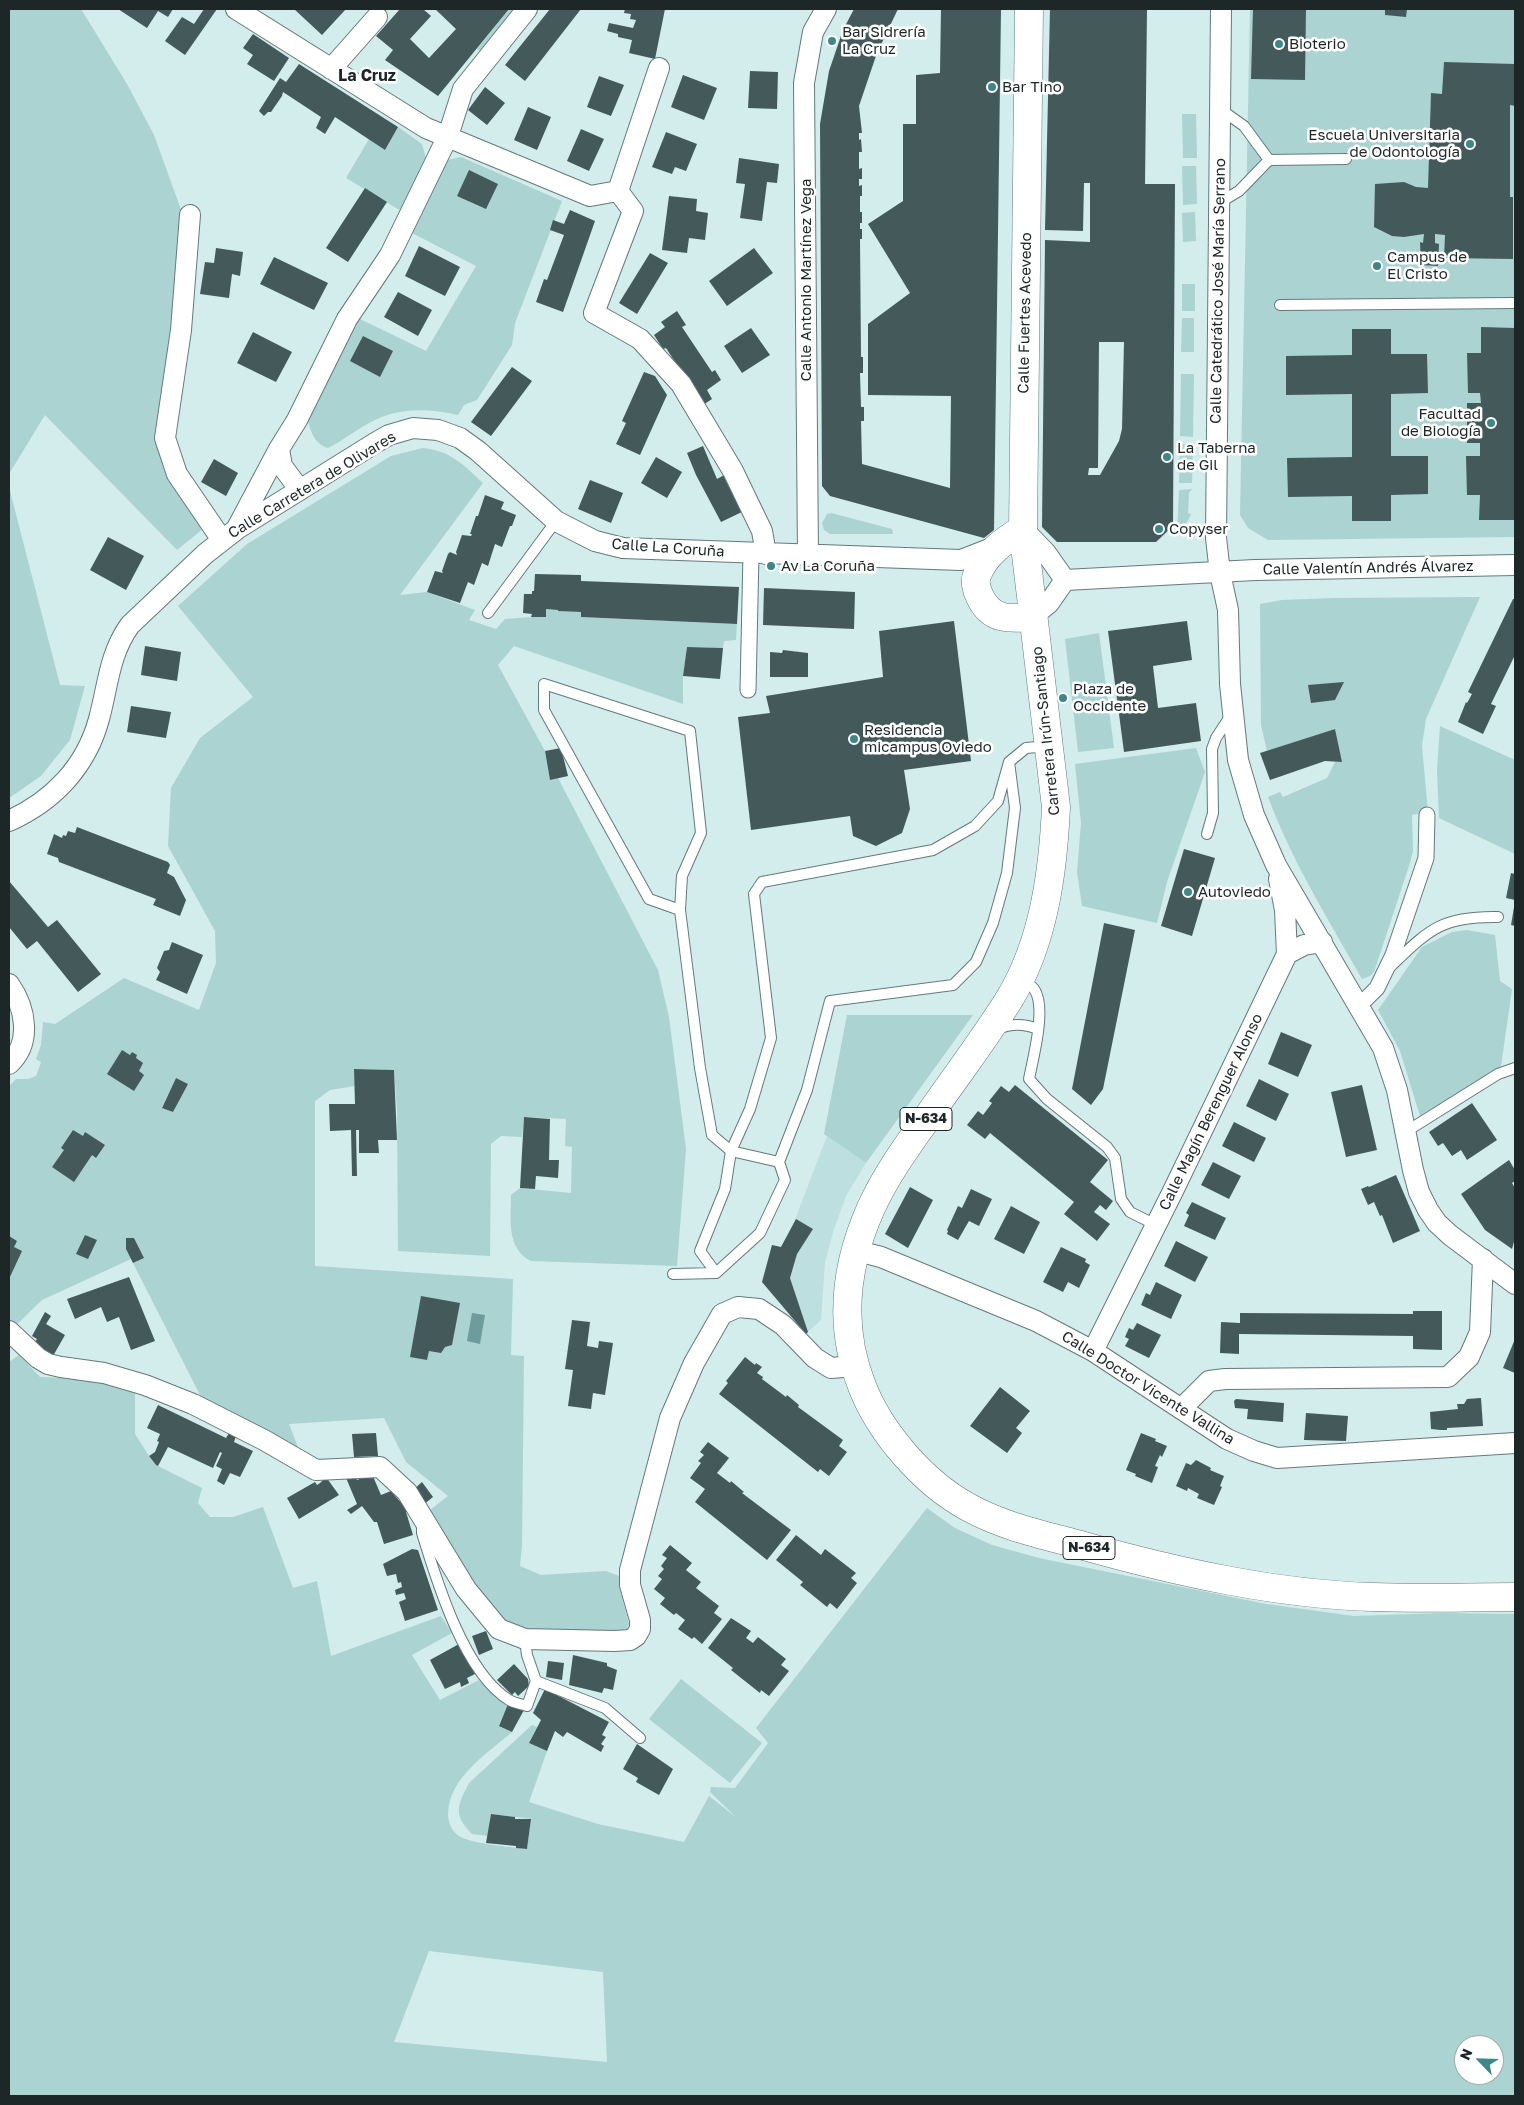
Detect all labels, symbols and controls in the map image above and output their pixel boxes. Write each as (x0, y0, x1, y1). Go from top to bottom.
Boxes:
place label: Bar Sidrería La Cruz (842, 23, 926, 58)
marker: Bar Sidrería La Cruz (826, 35, 838, 47)
place label: Bioterio (1289, 35, 1346, 53)
marker: Bioterio (1273, 38, 1285, 50)
district label: La Cruz (338, 66, 396, 86)
place label: Bar Tino (1002, 78, 1062, 96)
marker: Bar Tino (986, 81, 998, 93)
place label: Escuela Universitaria de Odontología (1308, 126, 1460, 161)
marker: Escuela Universitaria de Odontología (1464, 138, 1476, 150)
street label: Calle Catedrático José María Serrano (1207, 158, 1229, 424)
street label: Calle Antonio Martínez Vega (797, 178, 815, 382)
street label: Calle Fuertes Acevedo (1015, 232, 1035, 394)
place label: Campus de El Cristo (1387, 248, 1467, 283)
marker: Campus de El Cristo (1371, 260, 1383, 272)
place label: Facultad de Biología (1401, 405, 1481, 440)
marker: Facultad de Biología (1485, 417, 1497, 429)
street label: Calle Carretera de Olivares (225, 428, 399, 542)
place label: La Taberna de Gil (1177, 439, 1256, 474)
marker: La Taberna de Gil (1161, 451, 1173, 463)
place label: Copyser (1169, 520, 1228, 538)
marker: Copyser (1153, 523, 1165, 535)
street label: Calle La Coruña (611, 535, 725, 561)
place label: Av La Coruña (781, 557, 875, 575)
street label: Calle Valentín Andrés Álvarez (1262, 557, 1474, 579)
marker: Av La Coruña (765, 560, 777, 572)
street label: Carretera Irún-Santiago (1028, 646, 1064, 816)
place label: Plaza de Occidente (1073, 680, 1146, 715)
marker: Plaza de Occidente (1057, 692, 1069, 704)
place label: Residencia micampus Oviedo (864, 721, 992, 756)
marker: Residencia micampus Oviedo (848, 733, 860, 745)
place label: Autoviedo (1198, 883, 1271, 901)
marker: Autoviedo (1182, 886, 1194, 898)
street label: Calle Magín Berenguer Alonso (1155, 1011, 1267, 1213)
road number: N-634 (900, 1108, 952, 1130)
street label: Calle Doctor Vicente Vallina (1058, 1327, 1238, 1449)
road number: N-634 (1063, 1536, 1115, 1560)
north arrow (1454, 2035, 1504, 2085)
text: N (1456, 2046, 1476, 2062)

